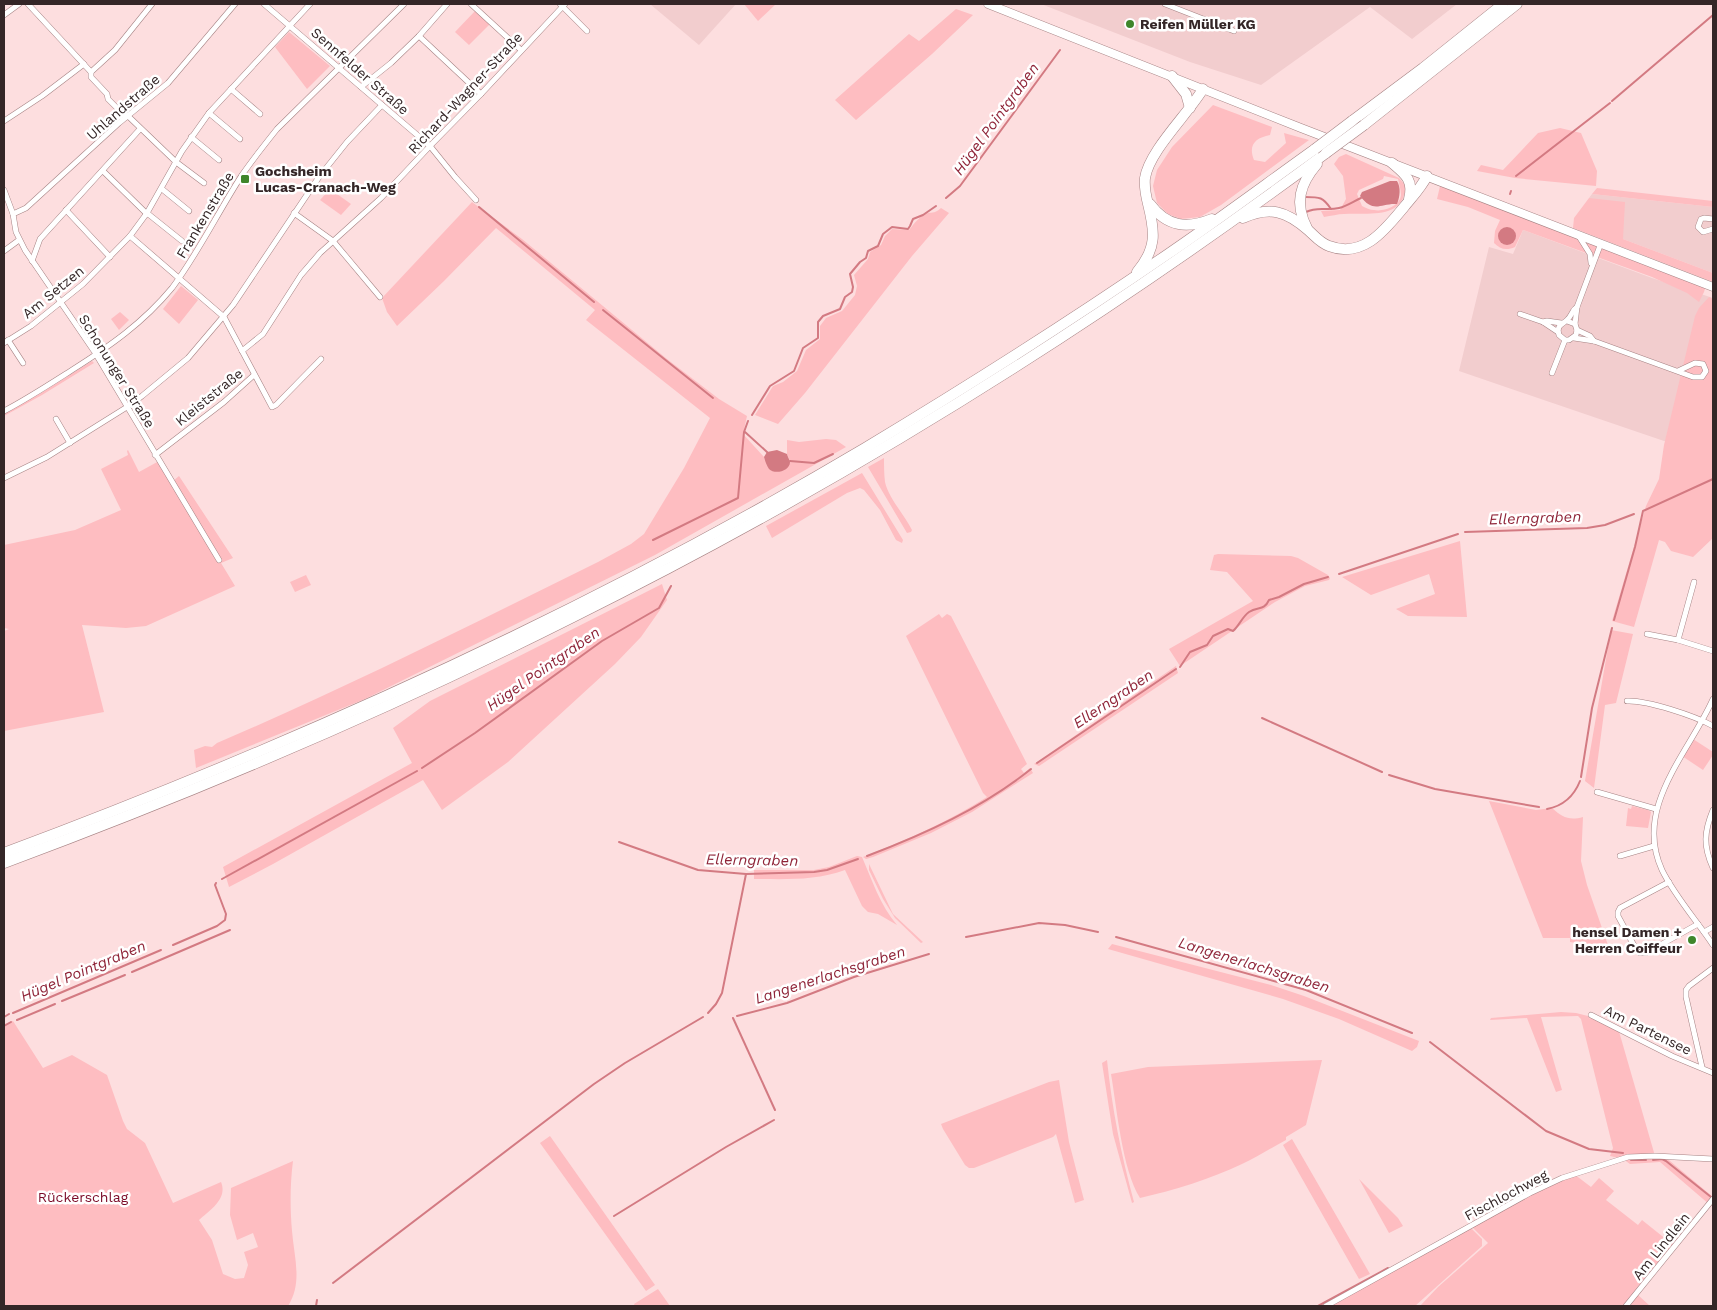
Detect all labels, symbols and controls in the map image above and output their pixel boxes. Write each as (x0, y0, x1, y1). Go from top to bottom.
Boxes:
place label: Reifen Müller KG (1140, 16, 1256, 32)
marker: Reifen Müller KG (1124, 18, 1136, 30)
street label: Sennfelder Straße (308, 24, 412, 118)
street label: Richard-Wagner-Straße (405, 29, 525, 157)
water label: Hügel Pointgraben (949, 59, 1043, 179)
street label: Uhlandstraße (83, 71, 163, 143)
place label: Gochsheim Lucas-Cranach-Weg (255, 163, 396, 195)
street label: Frankenstraße (173, 169, 237, 261)
marker: Gochsheim Lucas-Cranach-Weg (239, 173, 251, 185)
street label: Am Setzen (19, 262, 87, 322)
street label: Schonunger Straße (76, 311, 158, 431)
street label: Kleiststraße (172, 365, 246, 429)
water label: Ellerngraben (1488, 507, 1582, 529)
water label: Hügel Pointgraben (483, 623, 603, 715)
water label: Ellerngraben (1070, 666, 1156, 732)
water label: Ellerngraben (706, 850, 798, 870)
place label: hensel Damen + Herren Coiffeur (1572, 924, 1682, 956)
water label: Langenerlachsgraben (1176, 933, 1332, 997)
marker: hensel Damen + Herren Coiffeur (1686, 934, 1698, 946)
water label: Hügel Pointgraben (18, 937, 148, 1005)
water label: Langenerlachsgraben (753, 942, 907, 1008)
street label: Am Partensee (1602, 1002, 1694, 1058)
street label: Fischlochweg (1462, 1166, 1551, 1224)
park label: Rückerschlag (38, 1189, 129, 1205)
street label: Am Lindlein (1629, 1209, 1693, 1283)

